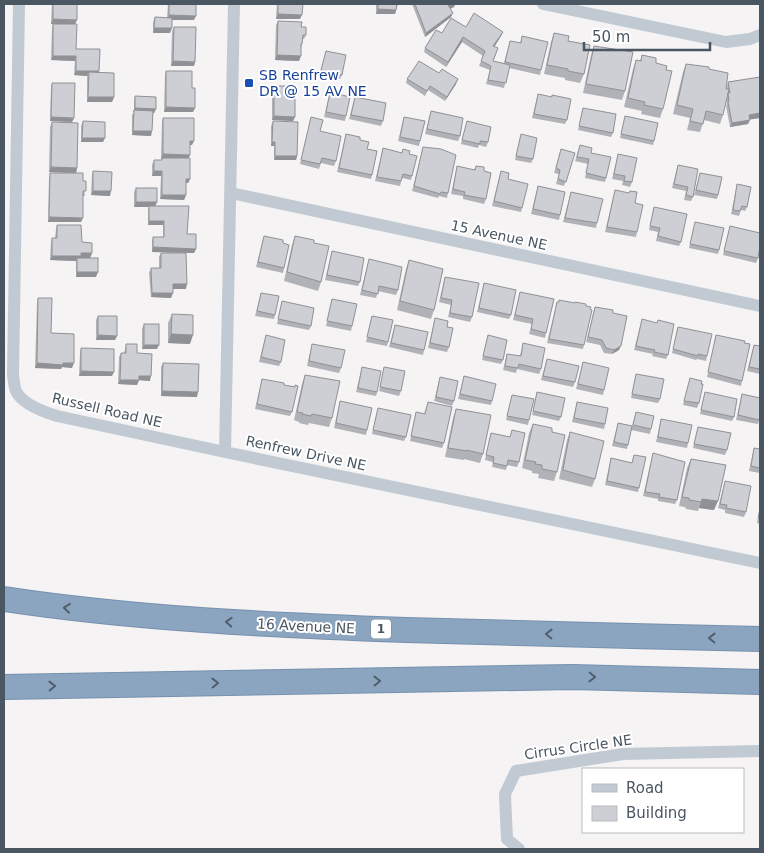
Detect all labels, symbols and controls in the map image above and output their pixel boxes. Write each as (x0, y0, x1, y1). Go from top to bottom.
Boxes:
scale bar (584, 20, 710, 52)
text: 50 m (592, 28, 630, 46)
place label: SB Renfrew DR @ 15 AV NE (259, 67, 367, 99)
marker: SB Renfrew DR @ 15 AV NE (243, 77, 255, 89)
street label: 15 Avenue NE (449, 217, 549, 253)
street label: Russell Road NE (50, 390, 164, 430)
street label: Renfrew Drive NE (244, 432, 368, 474)
one-way arrow (63, 602, 71, 613)
street label: 16 Avenue NE (257, 615, 355, 637)
one-way arrow (225, 617, 233, 628)
road number: 1 (371, 620, 391, 638)
one-way arrow (545, 629, 552, 639)
one-way arrow (707, 632, 715, 643)
one-way arrow (589, 672, 597, 683)
one-way arrow (374, 676, 382, 686)
one-way arrow (212, 678, 219, 688)
one-way arrow (49, 680, 57, 691)
street label: Cirrus Circle NE (523, 732, 633, 762)
legend (582, 768, 744, 833)
text: Road (626, 779, 664, 797)
text: Building (626, 804, 687, 822)

